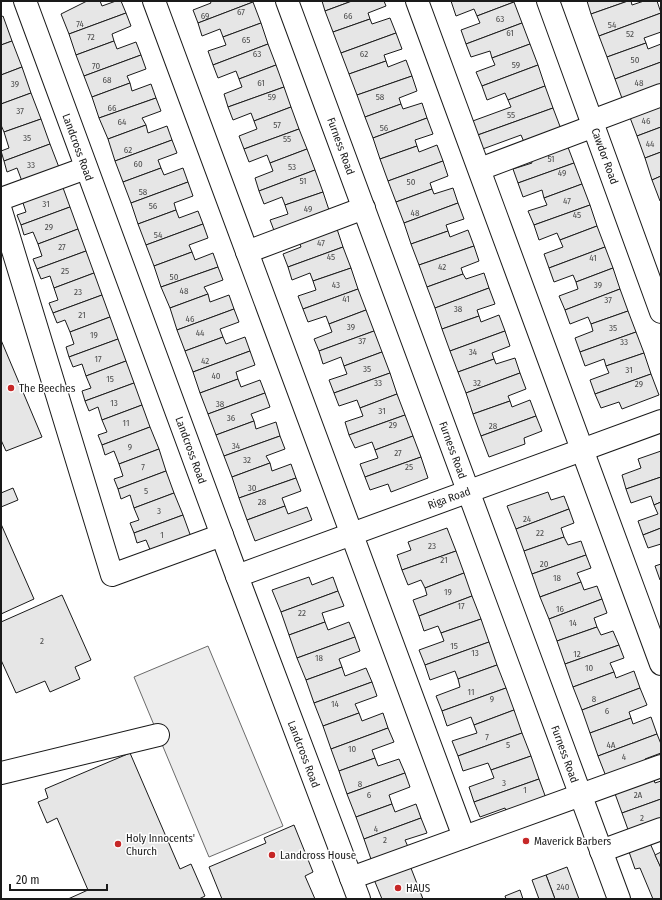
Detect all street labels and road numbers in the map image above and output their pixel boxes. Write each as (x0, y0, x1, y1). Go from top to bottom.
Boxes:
street label: Landcross Road (59, 112, 96, 183)
street label: Furness Road (324, 116, 357, 177)
street label: Cawdor Road (588, 126, 621, 186)
street label: Landcross Road (172, 415, 209, 486)
street label: Furness Road (436, 420, 469, 481)
street label: Riga Road (426, 485, 472, 512)
street label: Landcross Road (285, 719, 322, 789)
street label: Furness Road (548, 724, 581, 785)

